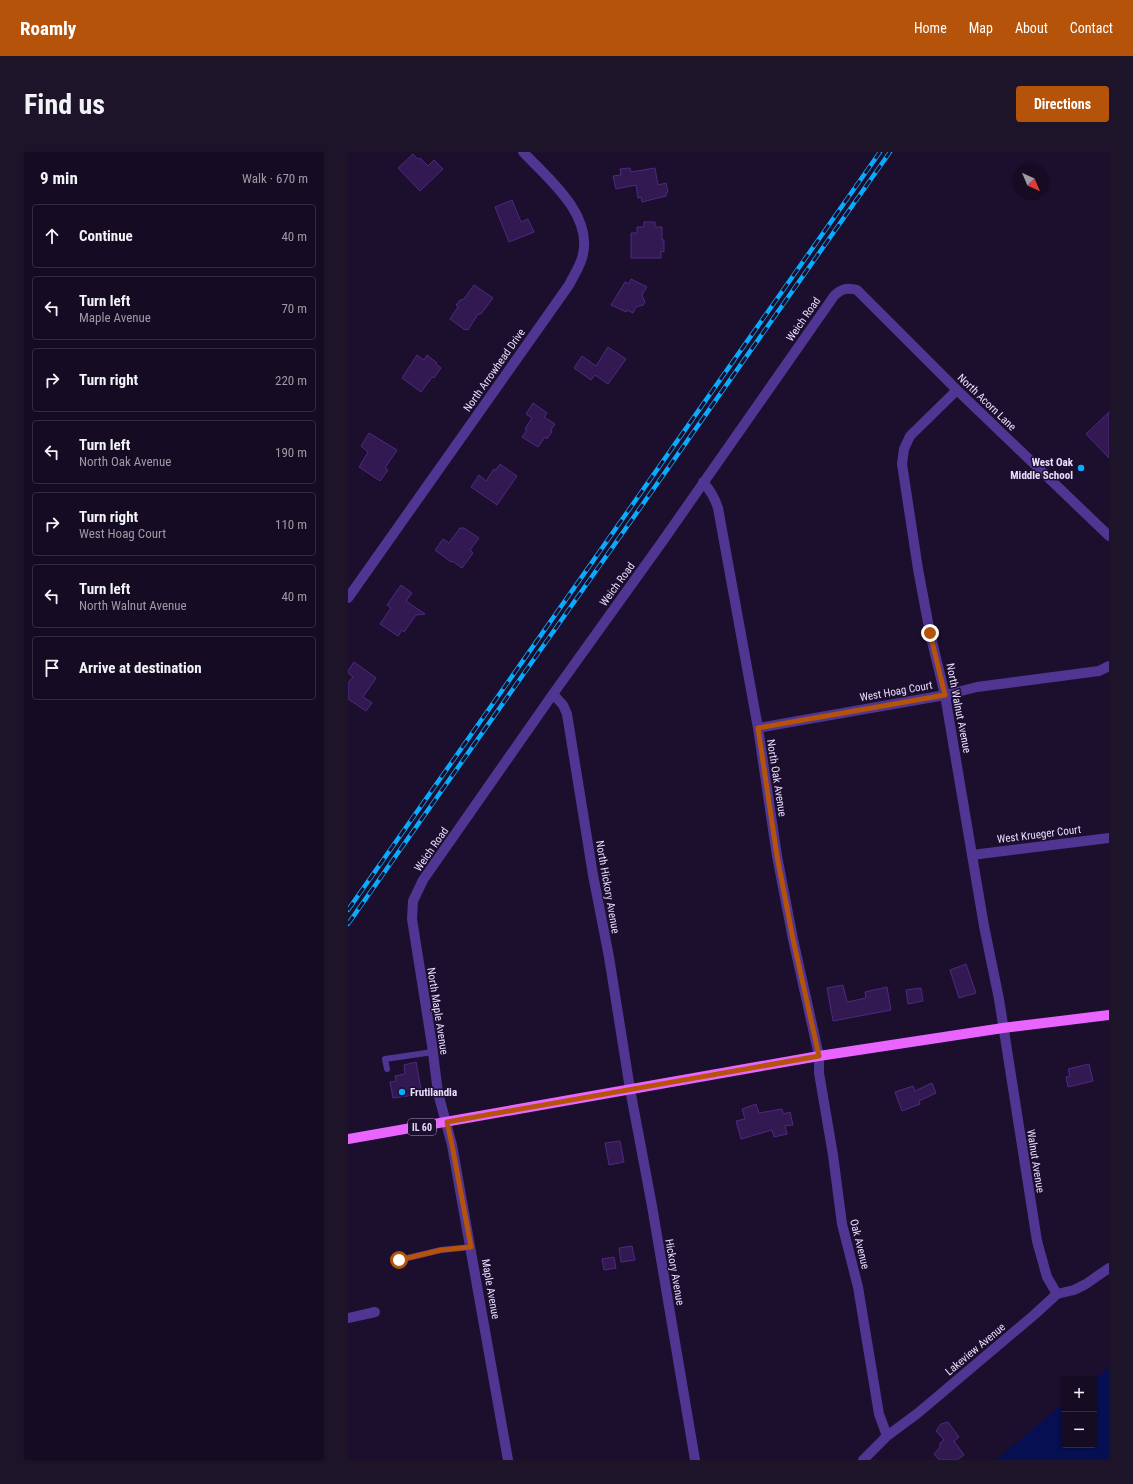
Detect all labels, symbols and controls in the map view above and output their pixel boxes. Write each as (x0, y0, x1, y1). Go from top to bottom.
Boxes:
text: Roamly (20, 17, 76, 40)
text: Home (914, 20, 947, 36)
text: Map (969, 20, 993, 36)
text: About (1015, 20, 1048, 36)
text: Contact (1070, 20, 1113, 36)
button: Directions (1016, 86, 1109, 122)
text: Find us (24, 88, 105, 121)
north arrow (1013, 164, 1049, 200)
text: 9 min (40, 168, 78, 188)
text: Walk · 670 m (242, 171, 308, 186)
icon: ahead (41, 225, 63, 247)
text: Continue (79, 227, 133, 245)
text: 40 m (281, 229, 307, 244)
text: Turn left (79, 292, 130, 310)
street label: Weich Road (783, 295, 823, 344)
icon: left (41, 297, 63, 319)
text: 70 m (281, 301, 307, 316)
text: Maple Avenue (79, 310, 151, 325)
street label: North Arrowhead Drive (461, 326, 528, 414)
icon: right (41, 369, 63, 391)
text: Turn right (79, 371, 138, 389)
street label: North Acorn Lane (955, 371, 1019, 433)
text: 220 m (275, 373, 307, 388)
text: Turn left (79, 436, 130, 454)
icon: left (41, 441, 63, 463)
text: 190 m (275, 445, 307, 460)
text: North Oak Avenue (79, 454, 171, 469)
place label: West Oak Middle School (1010, 456, 1074, 482)
marker: West Oak Middle School (1076, 463, 1086, 473)
text: Turn right (79, 508, 138, 526)
icon: right (41, 513, 63, 535)
text: 110 m (275, 517, 307, 532)
text: West Hoag Court (79, 526, 166, 541)
street label: Weich Road (597, 560, 638, 609)
text: Turn left (79, 580, 130, 598)
icon: left (41, 585, 63, 607)
text: 40 m (281, 589, 307, 604)
text: North Walnut Avenue (79, 598, 187, 613)
route end (921, 624, 939, 642)
icon: arrive (41, 657, 63, 679)
text: Arrive at destination (79, 659, 202, 677)
street label: North Walnut Avenue (943, 662, 974, 754)
street label: West Hoag Court (859, 679, 933, 704)
street label: North Oak Avenue (764, 738, 789, 818)
street label: West Krueger Court (996, 823, 1082, 846)
street label: Weich Road (411, 825, 451, 874)
street label: North Hickory Avenue (593, 840, 622, 935)
street label: North Maple Avenue (424, 967, 451, 1056)
place label: Frutilandia (410, 1086, 457, 1099)
marker: Frutilandia (397, 1087, 407, 1097)
road number: IL 60 (408, 1119, 436, 1135)
street label: Walnut Avenue (1024, 1128, 1047, 1194)
street label: Oak Avenue (847, 1218, 872, 1270)
street label: Hickory Avenue (662, 1238, 687, 1306)
route start (390, 1251, 408, 1269)
street label: Maple Avenue (479, 1258, 502, 1320)
street label: Lakeview Avenue (943, 1321, 1008, 1378)
map controls (1061, 1376, 1097, 1448)
button: + (1061, 1376, 1097, 1412)
button: − (1061, 1412, 1097, 1448)

